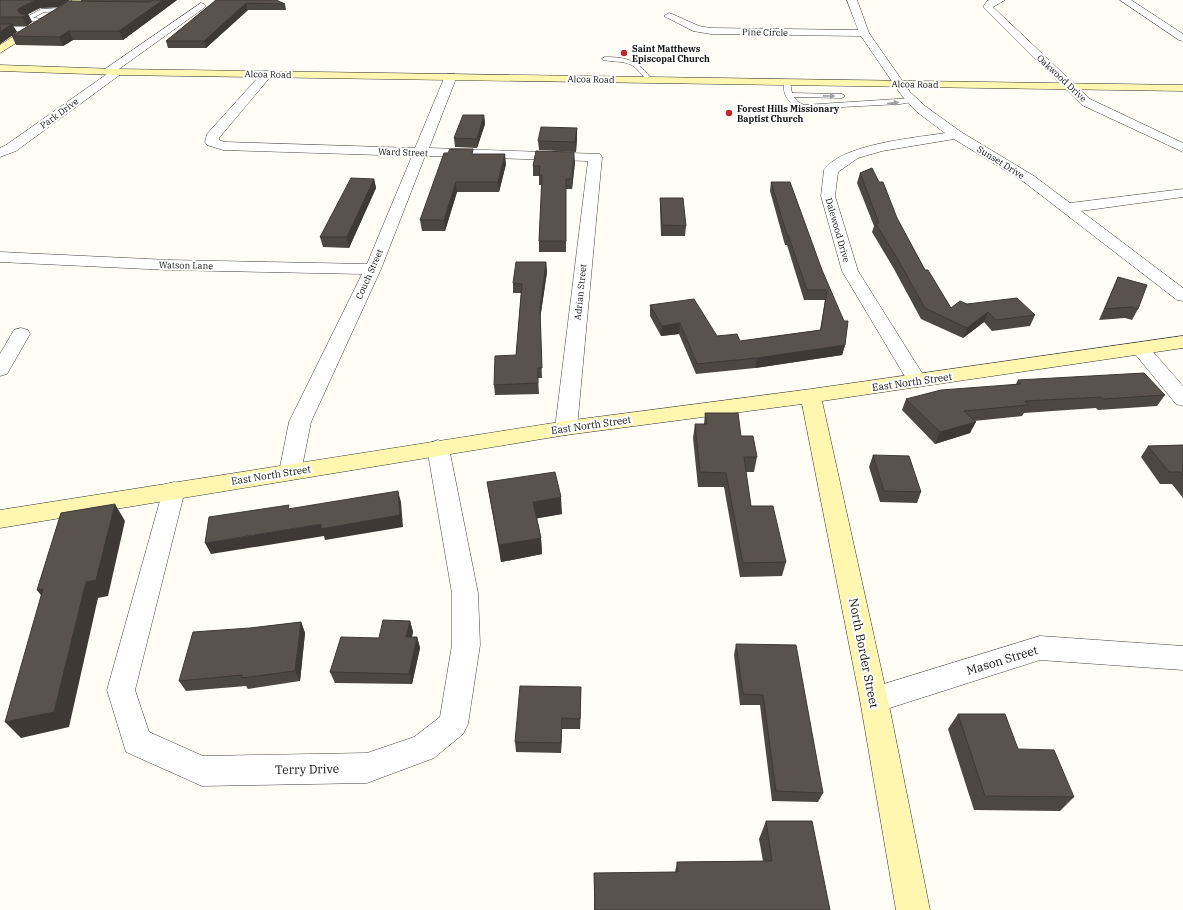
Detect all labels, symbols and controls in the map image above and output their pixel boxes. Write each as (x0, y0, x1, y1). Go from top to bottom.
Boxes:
street label: Pine Circle (742, 26, 788, 38)
place label: Saint Matthews Episcopal Church (632, 43, 710, 64)
marker: Saint Matthews Episcopal Church (619, 48, 629, 58)
street label: Oakwood Drive (1035, 52, 1089, 104)
street label: Alcoa Road (244, 68, 292, 80)
street label: Alcoa Road (567, 73, 615, 85)
street label: Alcoa Road (891, 78, 939, 90)
one-way arrow (823, 92, 835, 99)
street label: Park Drive (38, 95, 80, 131)
one-way arrow (887, 99, 899, 106)
place label: Forest Hills Missionary Baptist Church (737, 103, 840, 124)
marker: Forest Hills Missionary Baptist Church (724, 108, 734, 118)
street label: Sunset Drive (975, 143, 1027, 181)
street label: Ward Street (378, 146, 428, 158)
street label: Dalewood Drive (824, 197, 852, 264)
street label: Couch Street (353, 247, 385, 301)
street label: Watson Lane (159, 259, 213, 271)
street label: Adrian Street (572, 263, 588, 321)
street label: East North Street (871, 370, 953, 394)
street label: East North Street (550, 413, 632, 437)
street label: East North Street (230, 462, 312, 488)
street label: North Border Street (846, 597, 882, 709)
street label: Mason Street (965, 642, 1039, 678)
street label: Terry Drive (275, 761, 339, 777)

